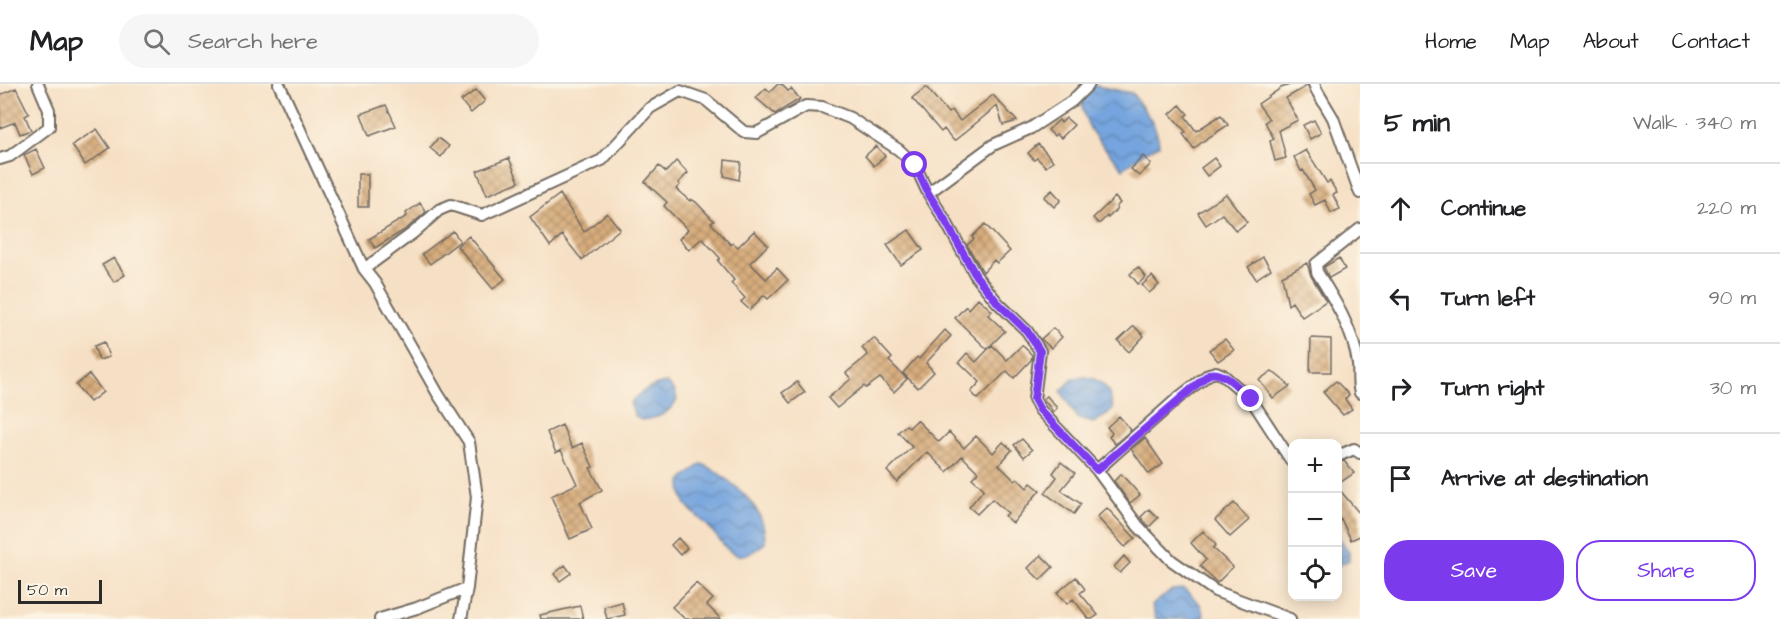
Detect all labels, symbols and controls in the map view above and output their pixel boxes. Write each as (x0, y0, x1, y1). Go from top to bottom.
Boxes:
search box (119, 14, 539, 68)
text: Map (30, 22, 83, 61)
icon: search (140, 25, 173, 58)
text: Search here (188, 26, 318, 57)
text: Home (1425, 27, 1477, 56)
text: Map (1510, 27, 1550, 56)
text: About (1583, 27, 1639, 56)
text: Contact (1672, 27, 1750, 56)
text: 5 min (1384, 105, 1450, 141)
text: Walk · 340 m (1633, 109, 1756, 137)
route start (901, 151, 927, 177)
icon: ahead (1384, 192, 1417, 225)
text: Continue (1441, 193, 1526, 224)
text: 220 m (1697, 194, 1756, 222)
icon: left (1384, 282, 1417, 315)
text: Turn left (1441, 283, 1535, 314)
text: 90 m (1708, 284, 1756, 312)
icon: right (1384, 372, 1417, 405)
text: Turn right (1441, 373, 1544, 404)
text: 30 m (1710, 374, 1756, 402)
route end (1237, 385, 1263, 411)
map controls (1288, 439, 1342, 601)
button: + (1288, 439, 1342, 493)
icon: arrive (1384, 462, 1417, 495)
text: Arrive at destination (1441, 463, 1648, 494)
button: − (1288, 493, 1342, 547)
button: Save (1384, 540, 1564, 601)
button: Share (1576, 540, 1756, 601)
button: locate (1288, 547, 1342, 601)
scale bar (18, 577, 102, 604)
text: 50 m (27, 579, 67, 601)

